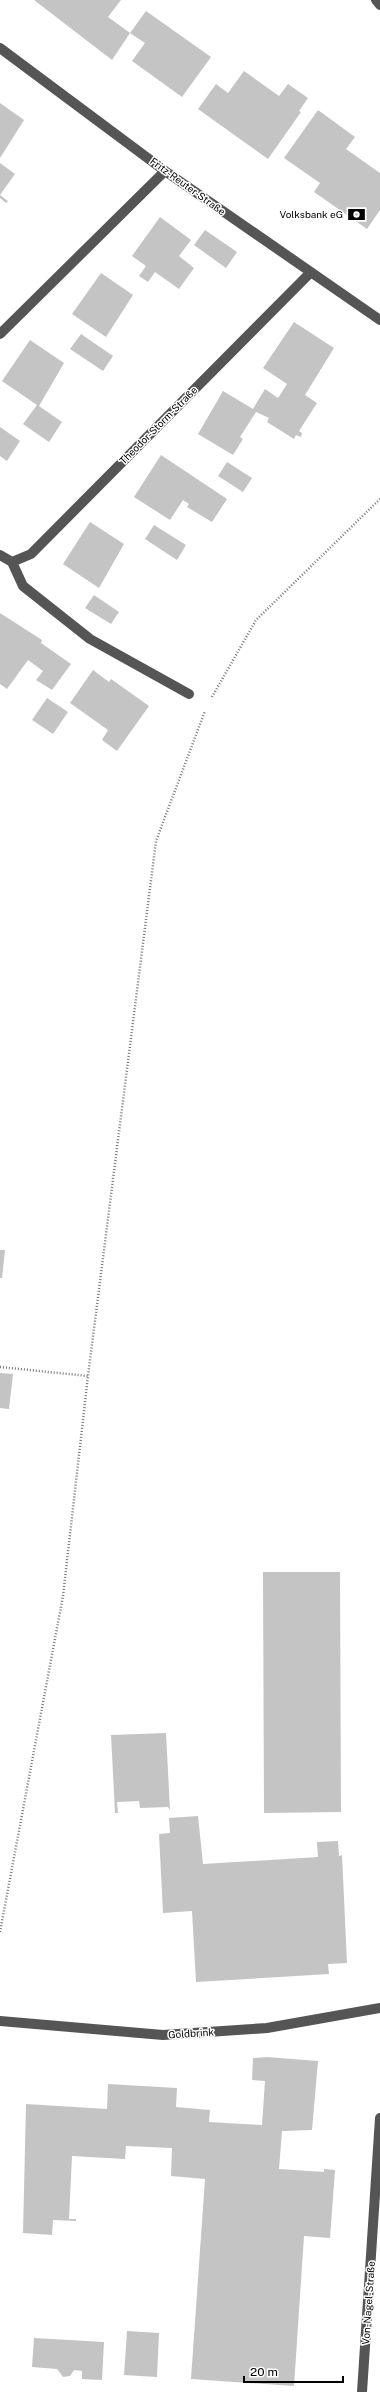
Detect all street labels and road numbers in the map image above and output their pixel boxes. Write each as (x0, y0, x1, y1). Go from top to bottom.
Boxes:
street label: Fritz-Reuter-Straße (148, 155, 228, 218)
street label: Theodor-Storm-Straße (117, 383, 200, 466)
street label: Goldbrink (168, 2025, 215, 2041)
street label: Von-Nagel-Straße (359, 2260, 377, 2345)

